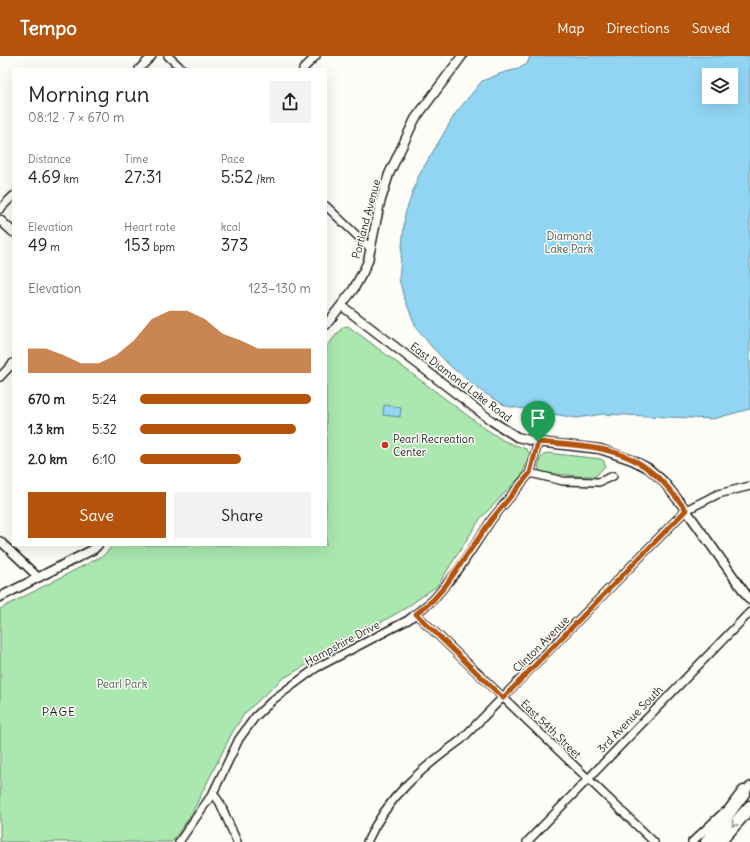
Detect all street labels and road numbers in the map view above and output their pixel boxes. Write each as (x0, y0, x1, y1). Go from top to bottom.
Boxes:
street label: Portland Avenue (349, 178, 383, 260)
street label: East Diamond Lake Road (407, 339, 515, 425)
street label: Clinton Avenue (510, 613, 572, 675)
street label: Hampshire Drive (302, 617, 382, 669)
street label: 3rd Avenue South (594, 682, 666, 756)
street label: East 54th Street (518, 697, 584, 762)

